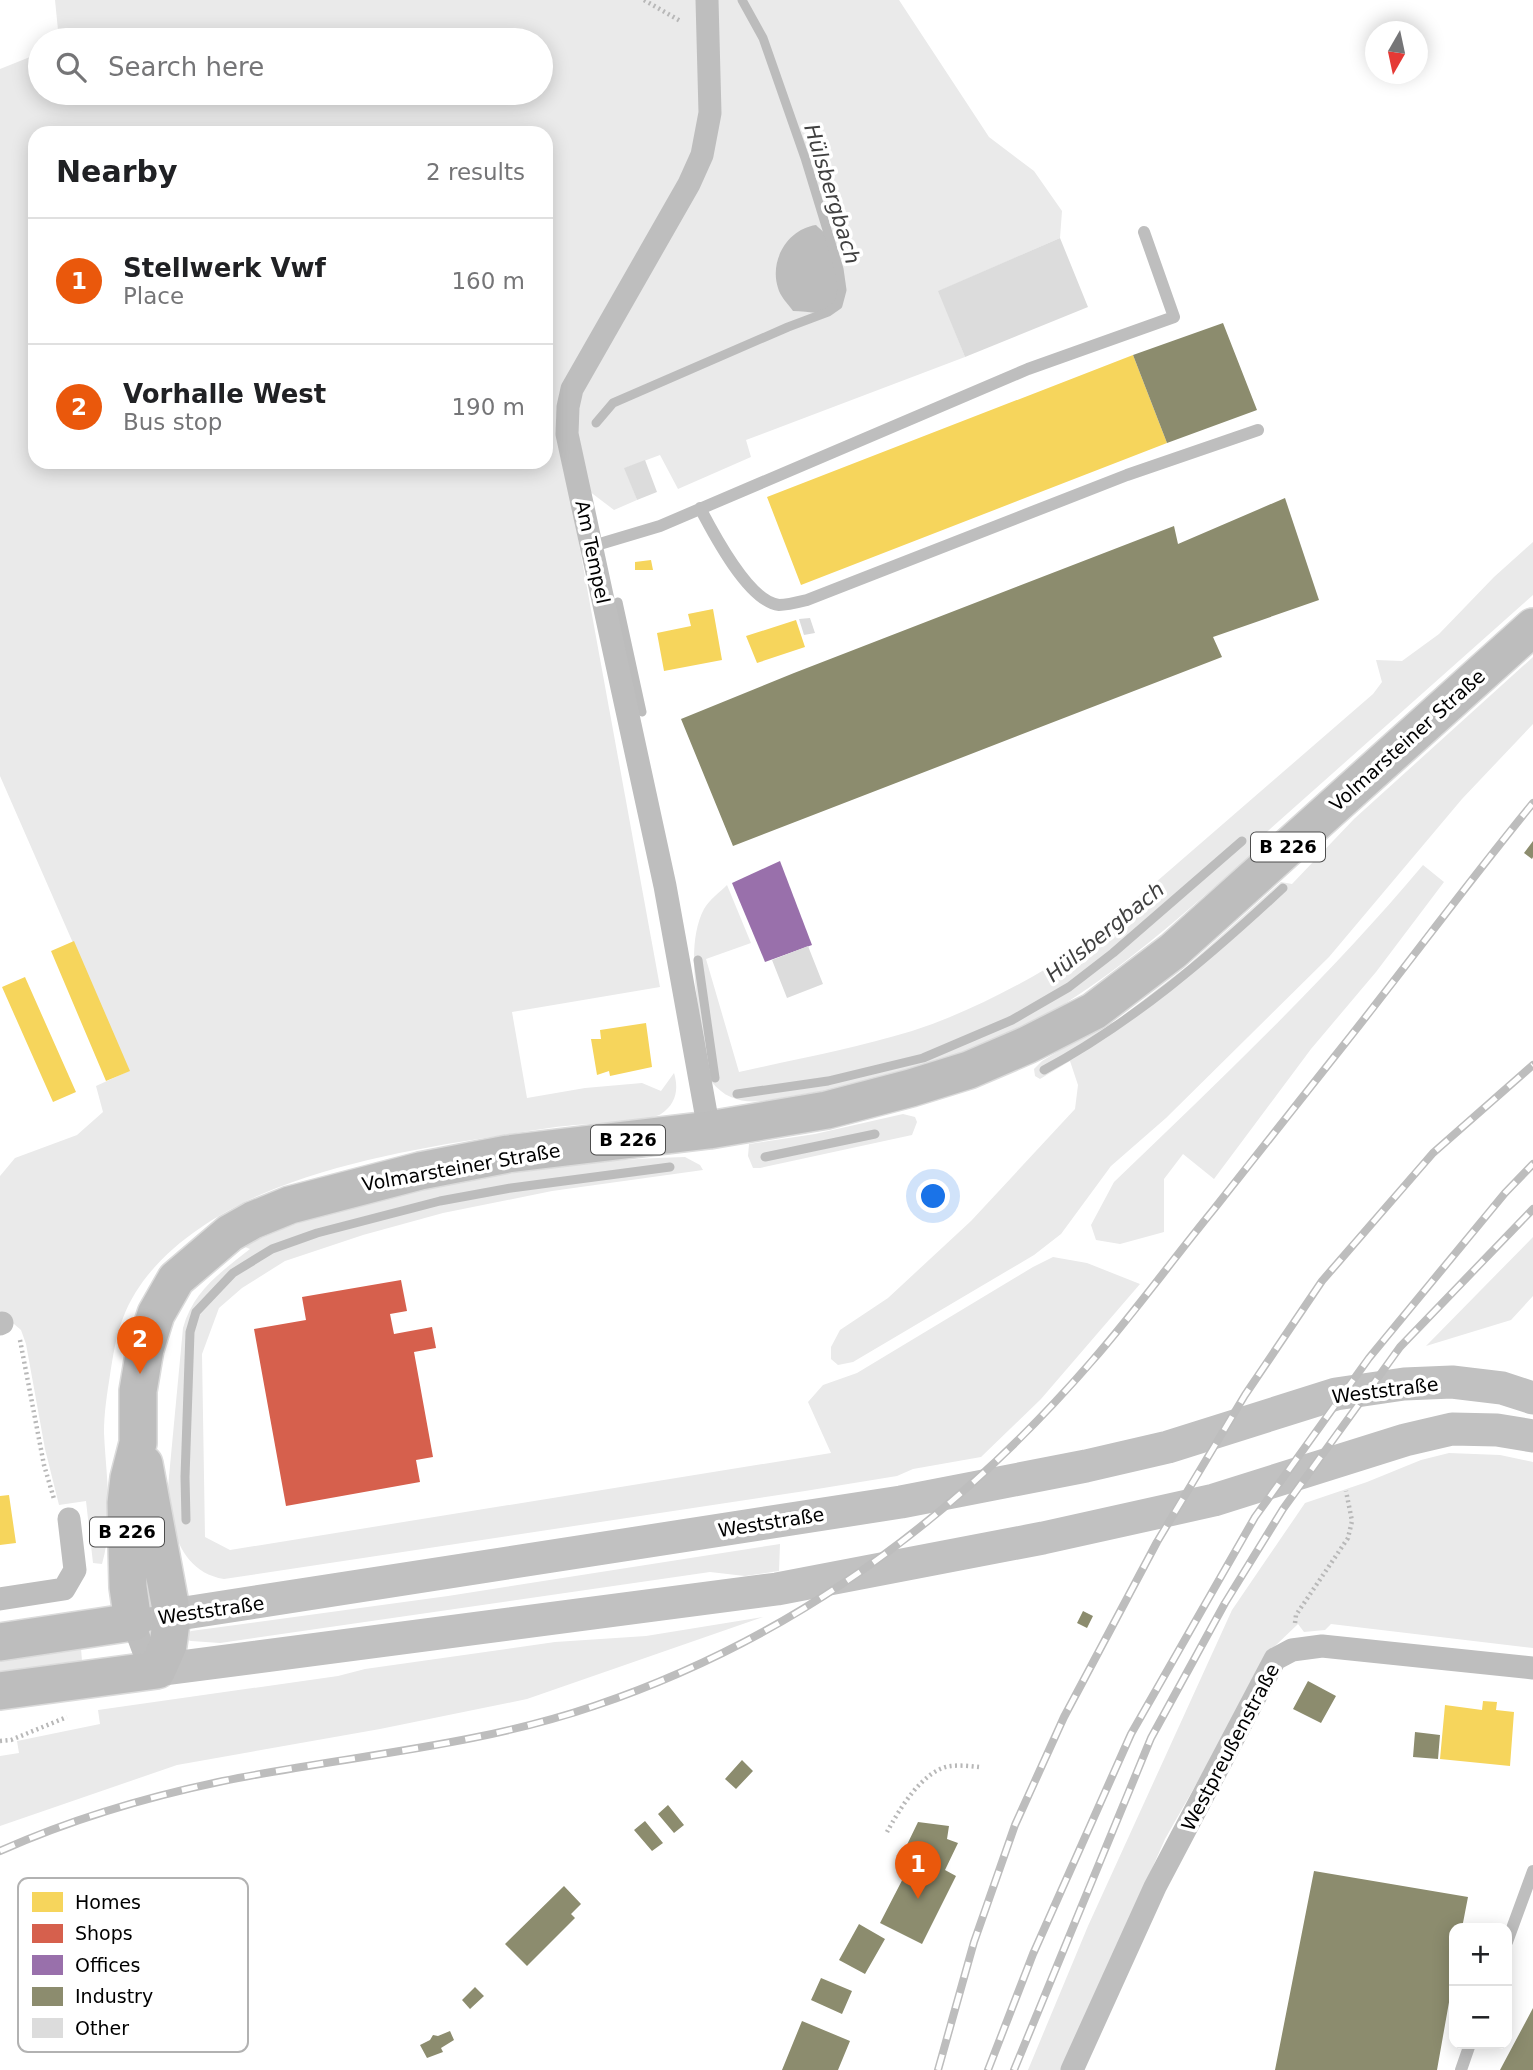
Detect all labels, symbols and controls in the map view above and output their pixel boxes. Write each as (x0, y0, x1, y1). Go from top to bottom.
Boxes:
north arrow (1365, 21, 1428, 84)
search box (28, 28, 553, 105)
icon: search (52, 48, 90, 86)
text: Search here (108, 52, 264, 82)
water label: Hülsbergbach (799, 121, 865, 267)
text: Nearby (56, 154, 178, 189)
text: 2 results (426, 159, 525, 185)
text: Stellwerk Vwf (123, 253, 326, 283)
text: 1 (71, 268, 87, 294)
text: 160 m (451, 268, 525, 294)
text: Place (123, 283, 184, 309)
text: Vorhalle West (123, 379, 326, 409)
text: 2 (71, 394, 87, 420)
text: 190 m (451, 394, 525, 420)
text: Bus stop (123, 409, 222, 435)
street label: Am Tempel (571, 498, 615, 606)
street label: Volmarsteiner Straße (1325, 665, 1489, 815)
road number: B 226 (1251, 832, 1325, 862)
water label: Hülsbergbach (1041, 877, 1169, 987)
road number: B 226 (591, 1126, 665, 1154)
street label: Volmarsteiner Straße (360, 1139, 562, 1195)
your location (916, 1179, 950, 1213)
pin: 2 (117, 1316, 163, 1374)
street label: Weststraße (1330, 1373, 1440, 1407)
street label: Weststraße (716, 1503, 826, 1541)
road number: B 226 (90, 1518, 164, 1546)
street label: Weststraße (156, 1592, 266, 1628)
street label: Westpreußenstraße (1177, 1660, 1283, 1834)
pin: 1 (895, 1841, 941, 1899)
legend (18, 1878, 248, 2052)
text: Homes (75, 1891, 141, 1913)
text: Shops (75, 1922, 133, 1944)
map controls (1449, 1923, 1512, 2049)
button: + (1449, 1923, 1512, 1986)
text: Offices (75, 1954, 140, 1976)
text: Industry (75, 1985, 153, 2007)
button: − (1449, 1986, 1512, 2049)
text: Other (75, 2017, 129, 2039)

